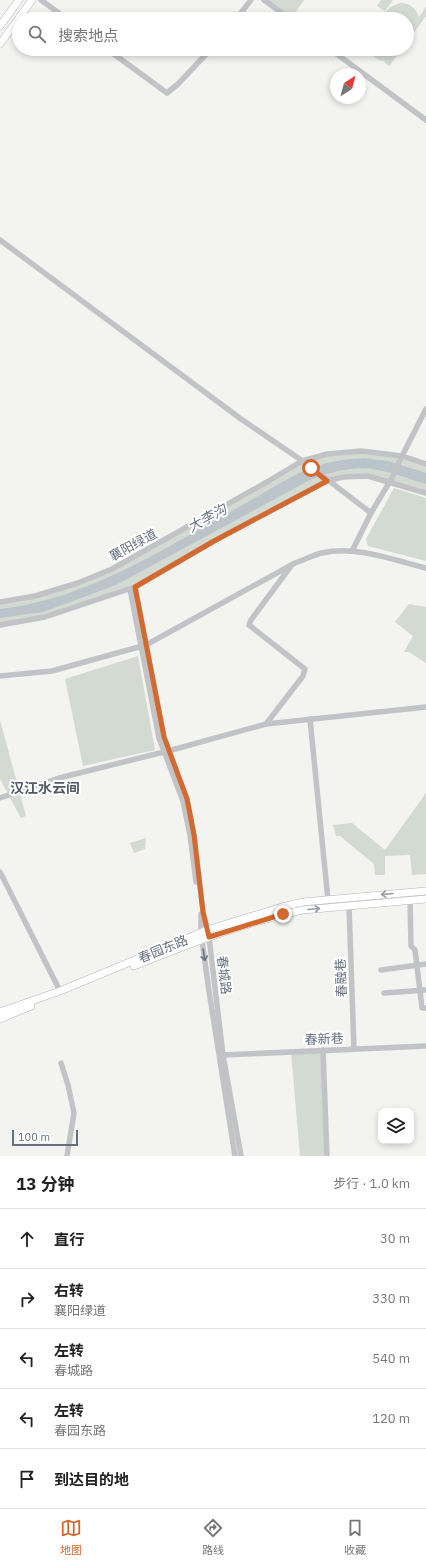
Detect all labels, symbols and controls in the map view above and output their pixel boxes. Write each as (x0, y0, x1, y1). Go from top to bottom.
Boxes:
search box (12, 12, 414, 56)
icon: search (26, 23, 48, 45)
text: 搜索地点 (58, 26, 118, 45)
north arrow (330, 68, 366, 104)
route start (302, 459, 320, 477)
water label: 大李沟 (184, 499, 231, 536)
street label: 襄阳绿道 (106, 525, 160, 565)
district label: 汉江水云间 (10, 779, 80, 797)
one-way arrow (381, 891, 394, 898)
route end (274, 905, 292, 923)
one-way arrow (307, 905, 320, 912)
street label: 春园东路 (136, 931, 190, 967)
one-way arrow (200, 948, 208, 961)
street label: 春城路 (213, 955, 235, 995)
street label: 春融巷 (332, 958, 350, 998)
street label: 春新巷 (304, 1030, 344, 1048)
map controls (378, 1108, 414, 1144)
button: layers (378, 1108, 414, 1144)
scale bar (12, 1128, 78, 1147)
text: 100 m (18, 1130, 50, 1144)
text: 13 分钟 (16, 1173, 74, 1195)
text: 步行 · 1.0 km (333, 1175, 410, 1192)
icon: ahead (16, 1228, 38, 1250)
text: 直行 (54, 1230, 84, 1249)
text: 30 m (380, 1230, 410, 1247)
text: 右转 (54, 1281, 84, 1300)
icon: right (16, 1288, 38, 1310)
text: 330 m (372, 1290, 410, 1307)
text: 襄阳绿道 (54, 1302, 106, 1319)
text: 左转 (54, 1341, 84, 1360)
icon: left (16, 1348, 38, 1370)
text: 540 m (372, 1350, 410, 1367)
text: 春城路 (54, 1362, 93, 1379)
text: 左转 (54, 1401, 84, 1420)
icon: left (16, 1408, 38, 1430)
text: 120 m (372, 1410, 410, 1427)
text: 春园东路 (54, 1422, 106, 1439)
icon: arrive (16, 1468, 38, 1490)
text: 到达目的地 (54, 1470, 129, 1489)
tab: 地图 (60, 1517, 82, 1557)
tab: 路线 (202, 1517, 224, 1557)
tab: 收藏 (344, 1517, 366, 1557)

